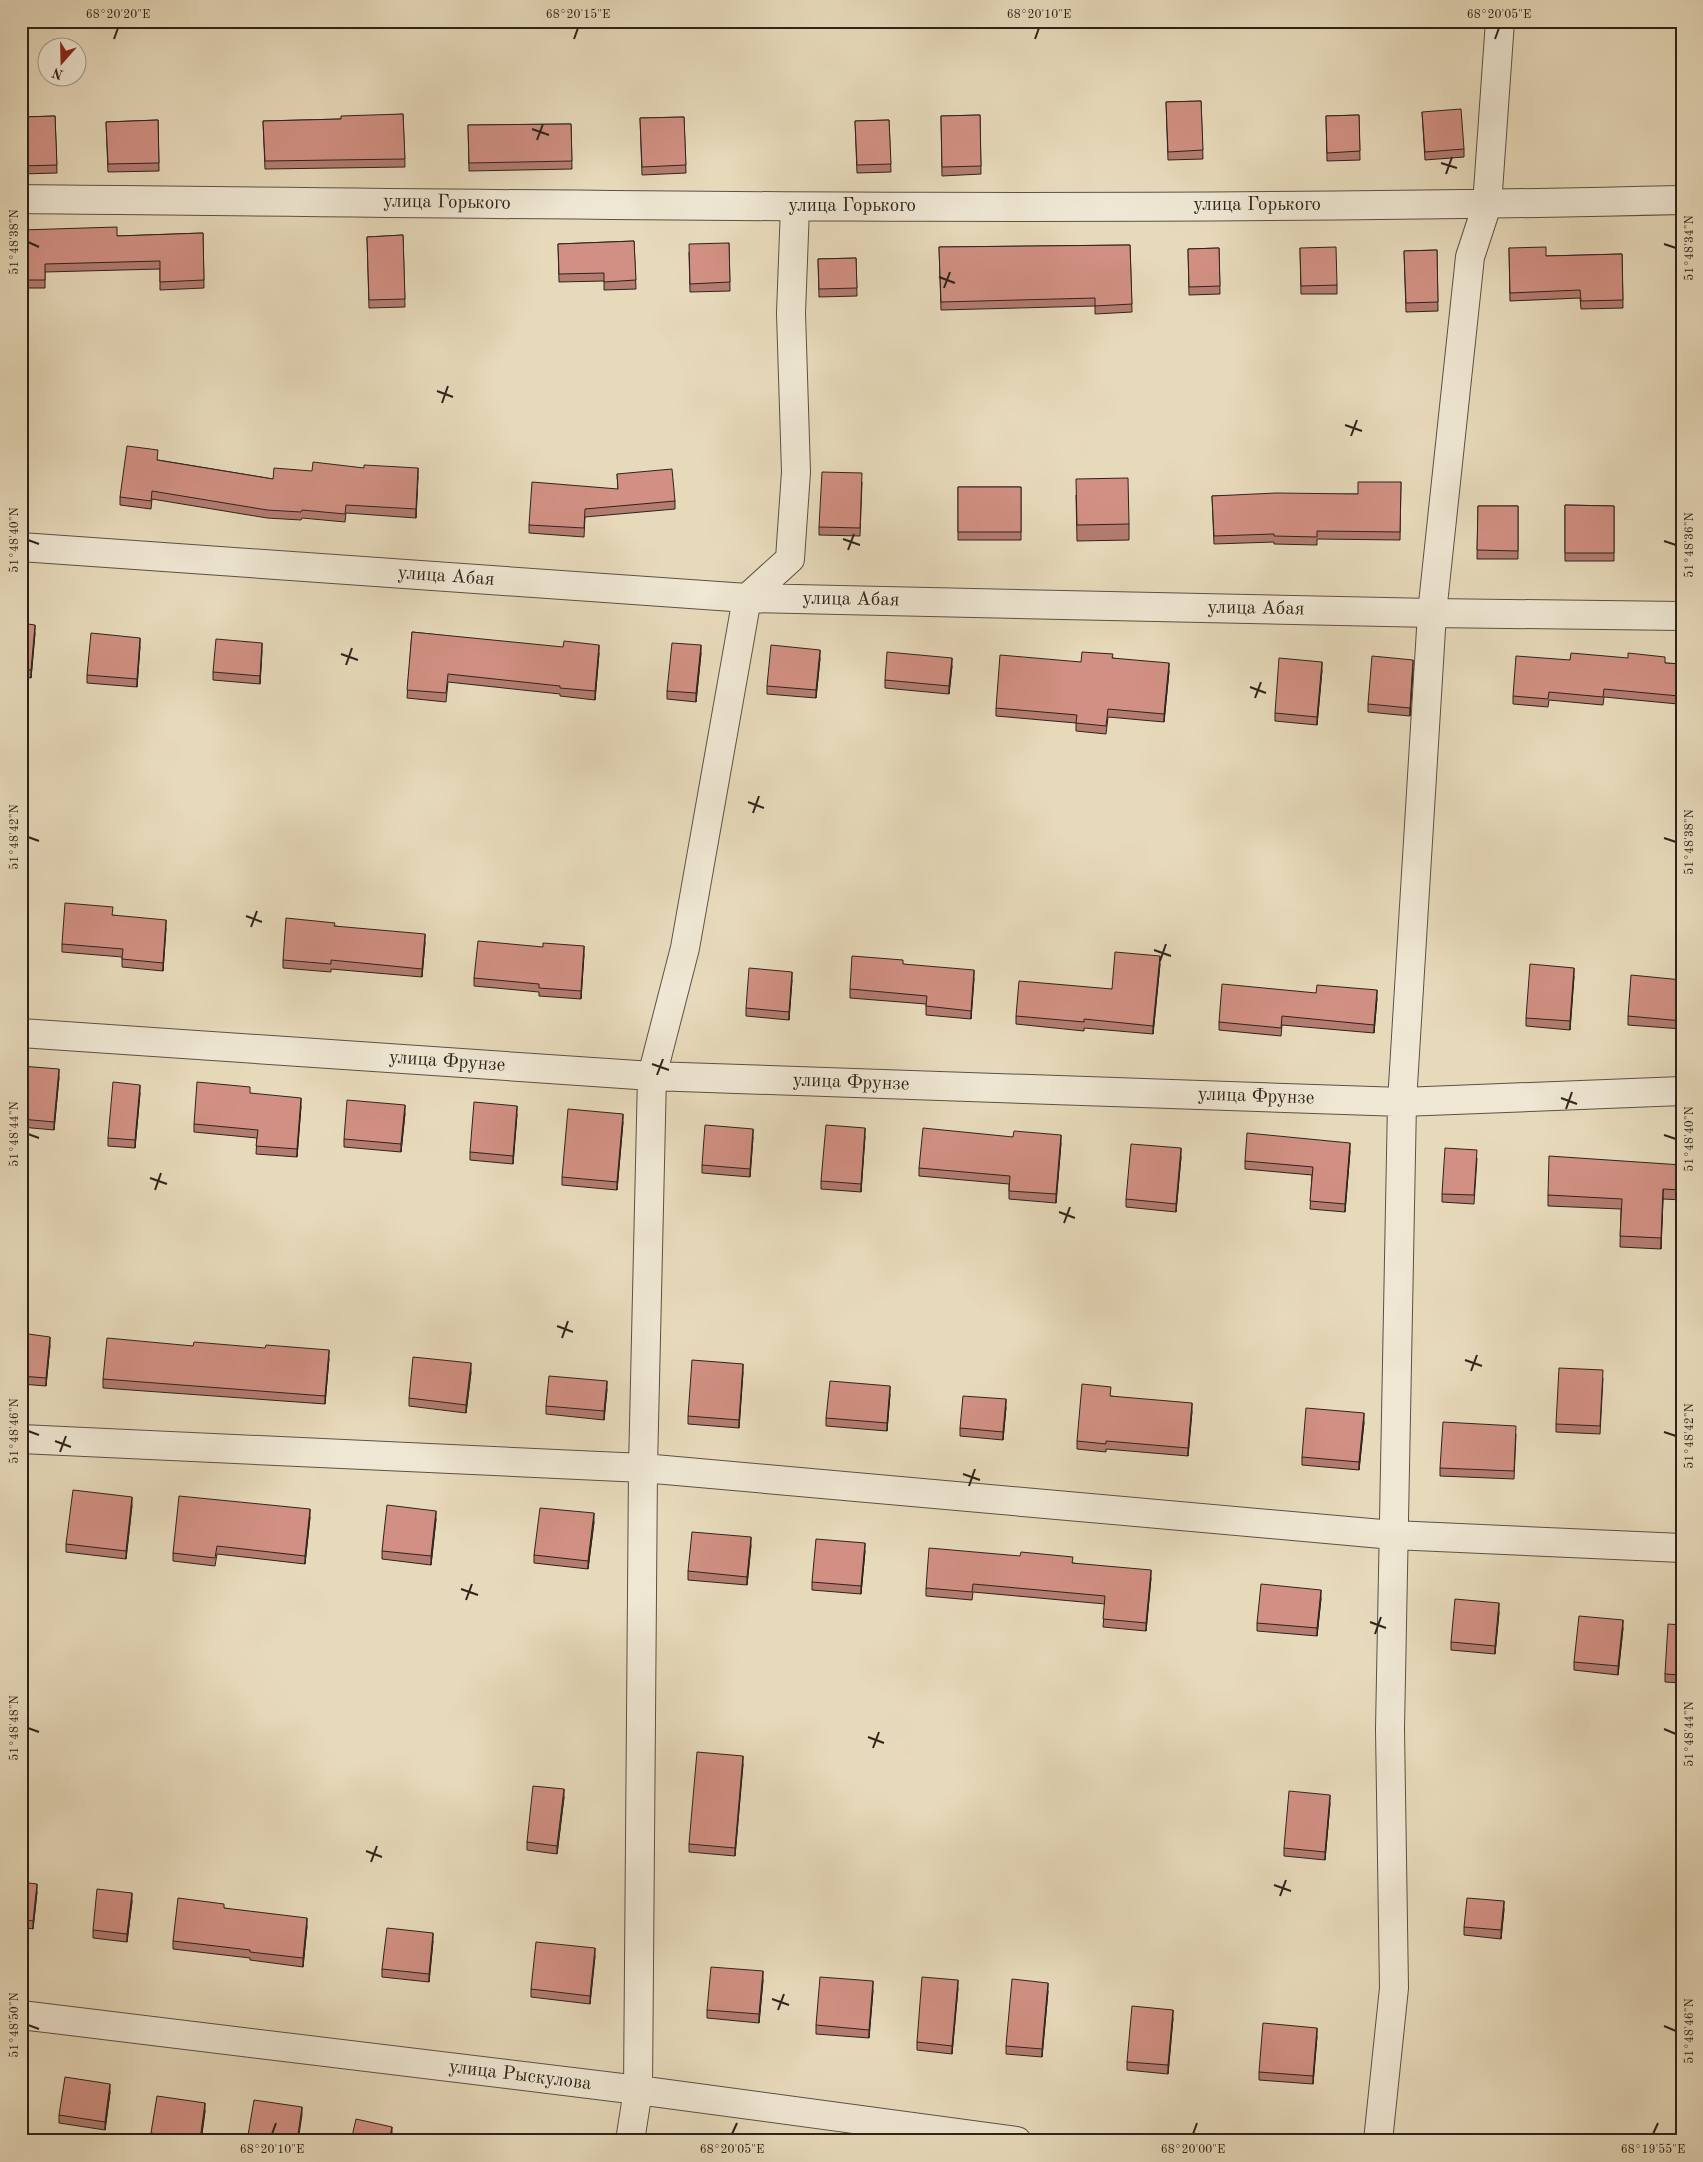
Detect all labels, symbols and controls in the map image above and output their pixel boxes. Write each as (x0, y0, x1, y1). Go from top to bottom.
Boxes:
text: 68°20'15"E (546, 8, 610, 21)
text: 68°20'05"E (1467, 8, 1531, 21)
text: 68°20'20"E (86, 9, 150, 21)
text: 68°20'10"E (1007, 9, 1071, 21)
north arrow (38, 38, 88, 88)
text: N (50, 65, 65, 82)
street label: улица Горького (383, 192, 511, 214)
street label: улица Горького (1193, 196, 1321, 215)
street label: улица Горького (788, 197, 916, 216)
text: 51°48'38"N (8, 209, 21, 275)
text: 51°48'34"N (1683, 215, 1696, 281)
text: 51°48'40"N (8, 507, 21, 573)
text: 51°48'36"N (1683, 512, 1696, 578)
street label: улица Абая (397, 564, 495, 590)
street label: улица Абая (802, 590, 900, 610)
street label: улица Абая (1207, 599, 1305, 619)
text: 51°48'42"N (8, 804, 21, 870)
text: 51°48'38"N (1683, 809, 1696, 875)
street label: улица Фрунзе (388, 1048, 506, 1076)
street label: улица Фрунзе (792, 1071, 910, 1095)
street label: улица Фрунзе (1197, 1085, 1315, 1109)
text: 51°48'44"N (8, 1101, 21, 1167)
text: 51°48'40"N (1683, 1106, 1696, 1172)
text: 51°48'46"N (8, 1398, 21, 1464)
text: 51°48'42"N (1683, 1403, 1696, 1469)
text: 51°48'48"N (8, 1695, 21, 1761)
text: 51°48'44"N (1683, 1701, 1696, 1767)
text: 51°48'50"N (8, 1992, 21, 2058)
text: 51°48'46"N (1683, 1998, 1696, 2064)
street label: улица Рыскулова (448, 2058, 593, 2094)
text: 68°20'05"E (700, 2143, 764, 2156)
text: 68°19'55"E (1621, 2143, 1685, 2156)
text: 68°20'10"E (240, 2144, 304, 2156)
text: 68°20'00"E (1161, 2144, 1225, 2156)

